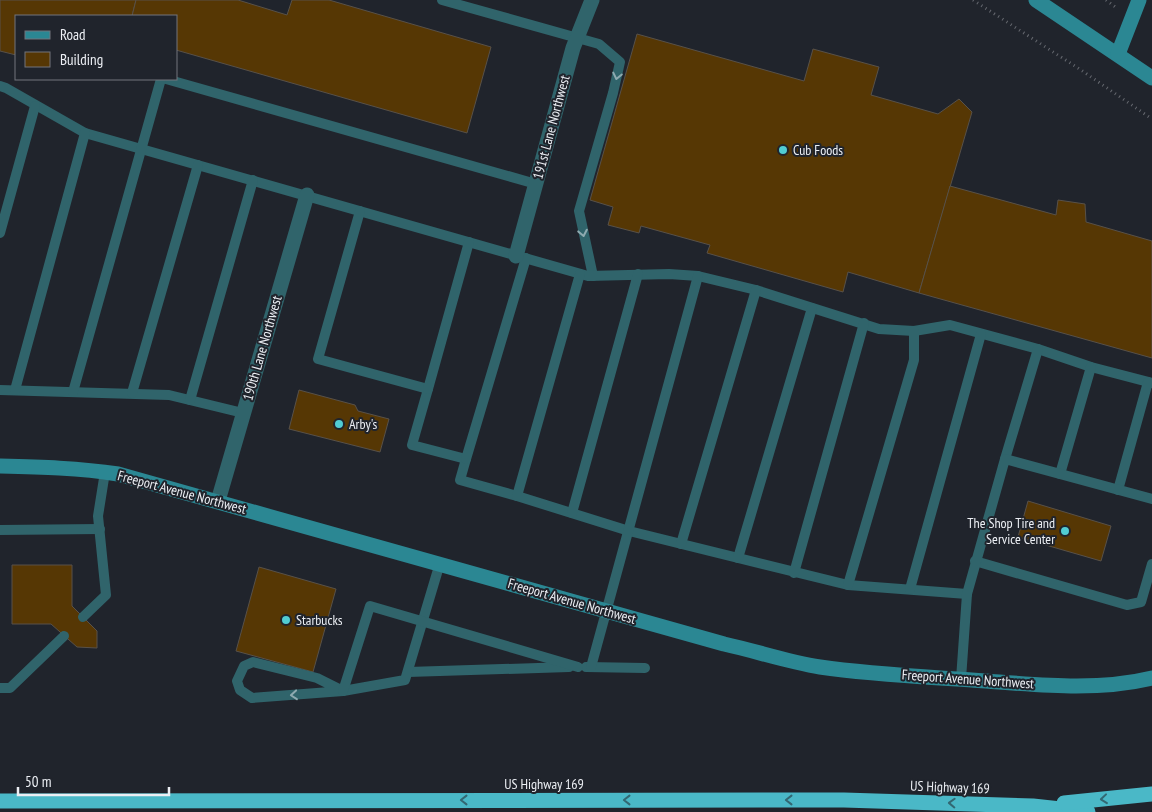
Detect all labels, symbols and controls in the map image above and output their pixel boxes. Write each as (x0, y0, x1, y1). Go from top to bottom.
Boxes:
legend (15, 15, 178, 80)
text: Road (60, 25, 86, 44)
text: Building (60, 50, 103, 69)
one-way arrow (612, 72, 623, 81)
street label: 191st Lane Northwest (528, 73, 574, 181)
place label: Cub Foods (793, 141, 843, 159)
marker: Cub Foods (777, 144, 789, 156)
one-way arrow (578, 229, 588, 238)
street label: 190th Lane Northwest (238, 293, 286, 403)
place label: Arby's (349, 415, 377, 433)
marker: Arby's (333, 418, 345, 430)
street label: Freeport Avenue Northwest (116, 466, 248, 518)
place label: The Shop Tire and Service Center (967, 514, 1055, 548)
marker: The Shop Tire and Service Center (1059, 525, 1071, 537)
street label: Freeport Avenue Northwest (506, 574, 638, 628)
place label: Starbucks (296, 611, 343, 629)
marker: Starbucks (280, 614, 292, 626)
street label: Freeport Avenue Northwest (901, 665, 1035, 693)
one-way arrow (290, 689, 298, 700)
scale bar (18, 764, 169, 796)
text: 50 m (25, 772, 51, 791)
street label: US Highway 169 (504, 775, 584, 793)
street label: US Highway 169 (910, 777, 990, 797)
one-way arrow (1099, 793, 1107, 804)
one-way arrow (460, 795, 468, 805)
one-way arrow (623, 795, 630, 805)
one-way arrow (785, 795, 793, 805)
one-way arrow (948, 797, 956, 808)

